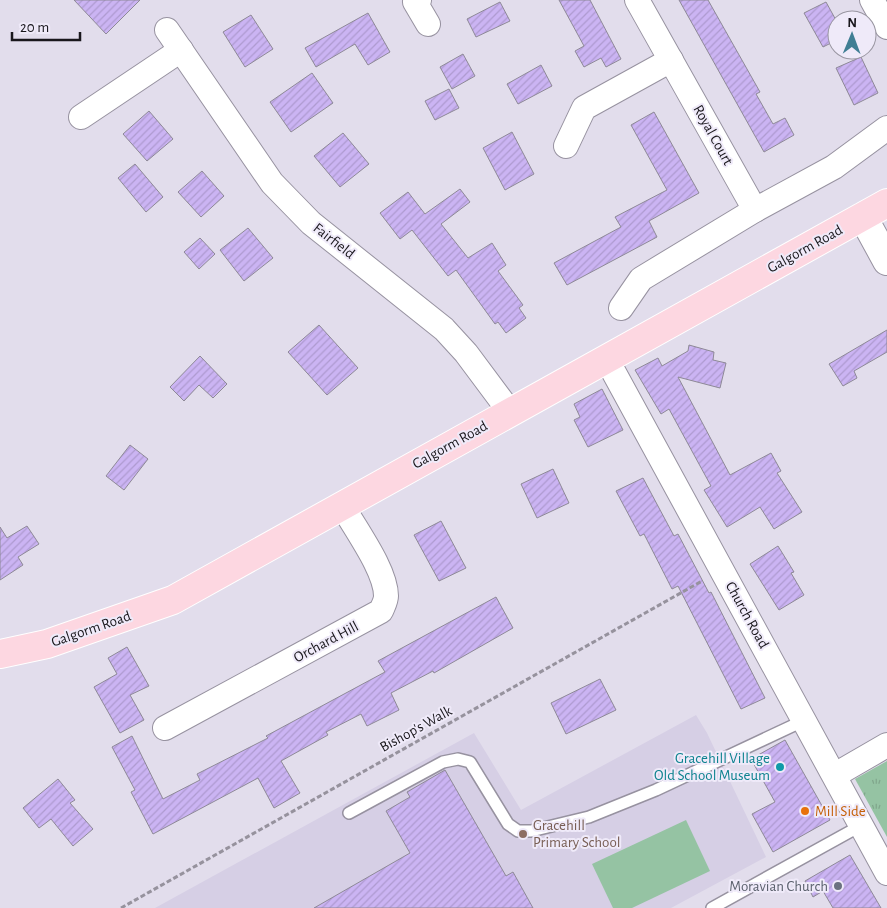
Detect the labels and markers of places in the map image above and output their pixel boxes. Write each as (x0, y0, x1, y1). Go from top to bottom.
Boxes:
place label: Gracehill Village Old School Museum (654, 751, 770, 783)
marker: Gracehill Village Old School Museum (774, 761, 786, 773)
place label: Mill Side (815, 804, 866, 819)
marker: Mill Side (799, 805, 811, 817)
place label: Gracehill Primary School (533, 818, 621, 850)
marker: Gracehill Primary School (517, 828, 529, 840)
place label: Moravian Church (729, 879, 828, 894)
marker: Moravian Church (832, 880, 844, 892)

